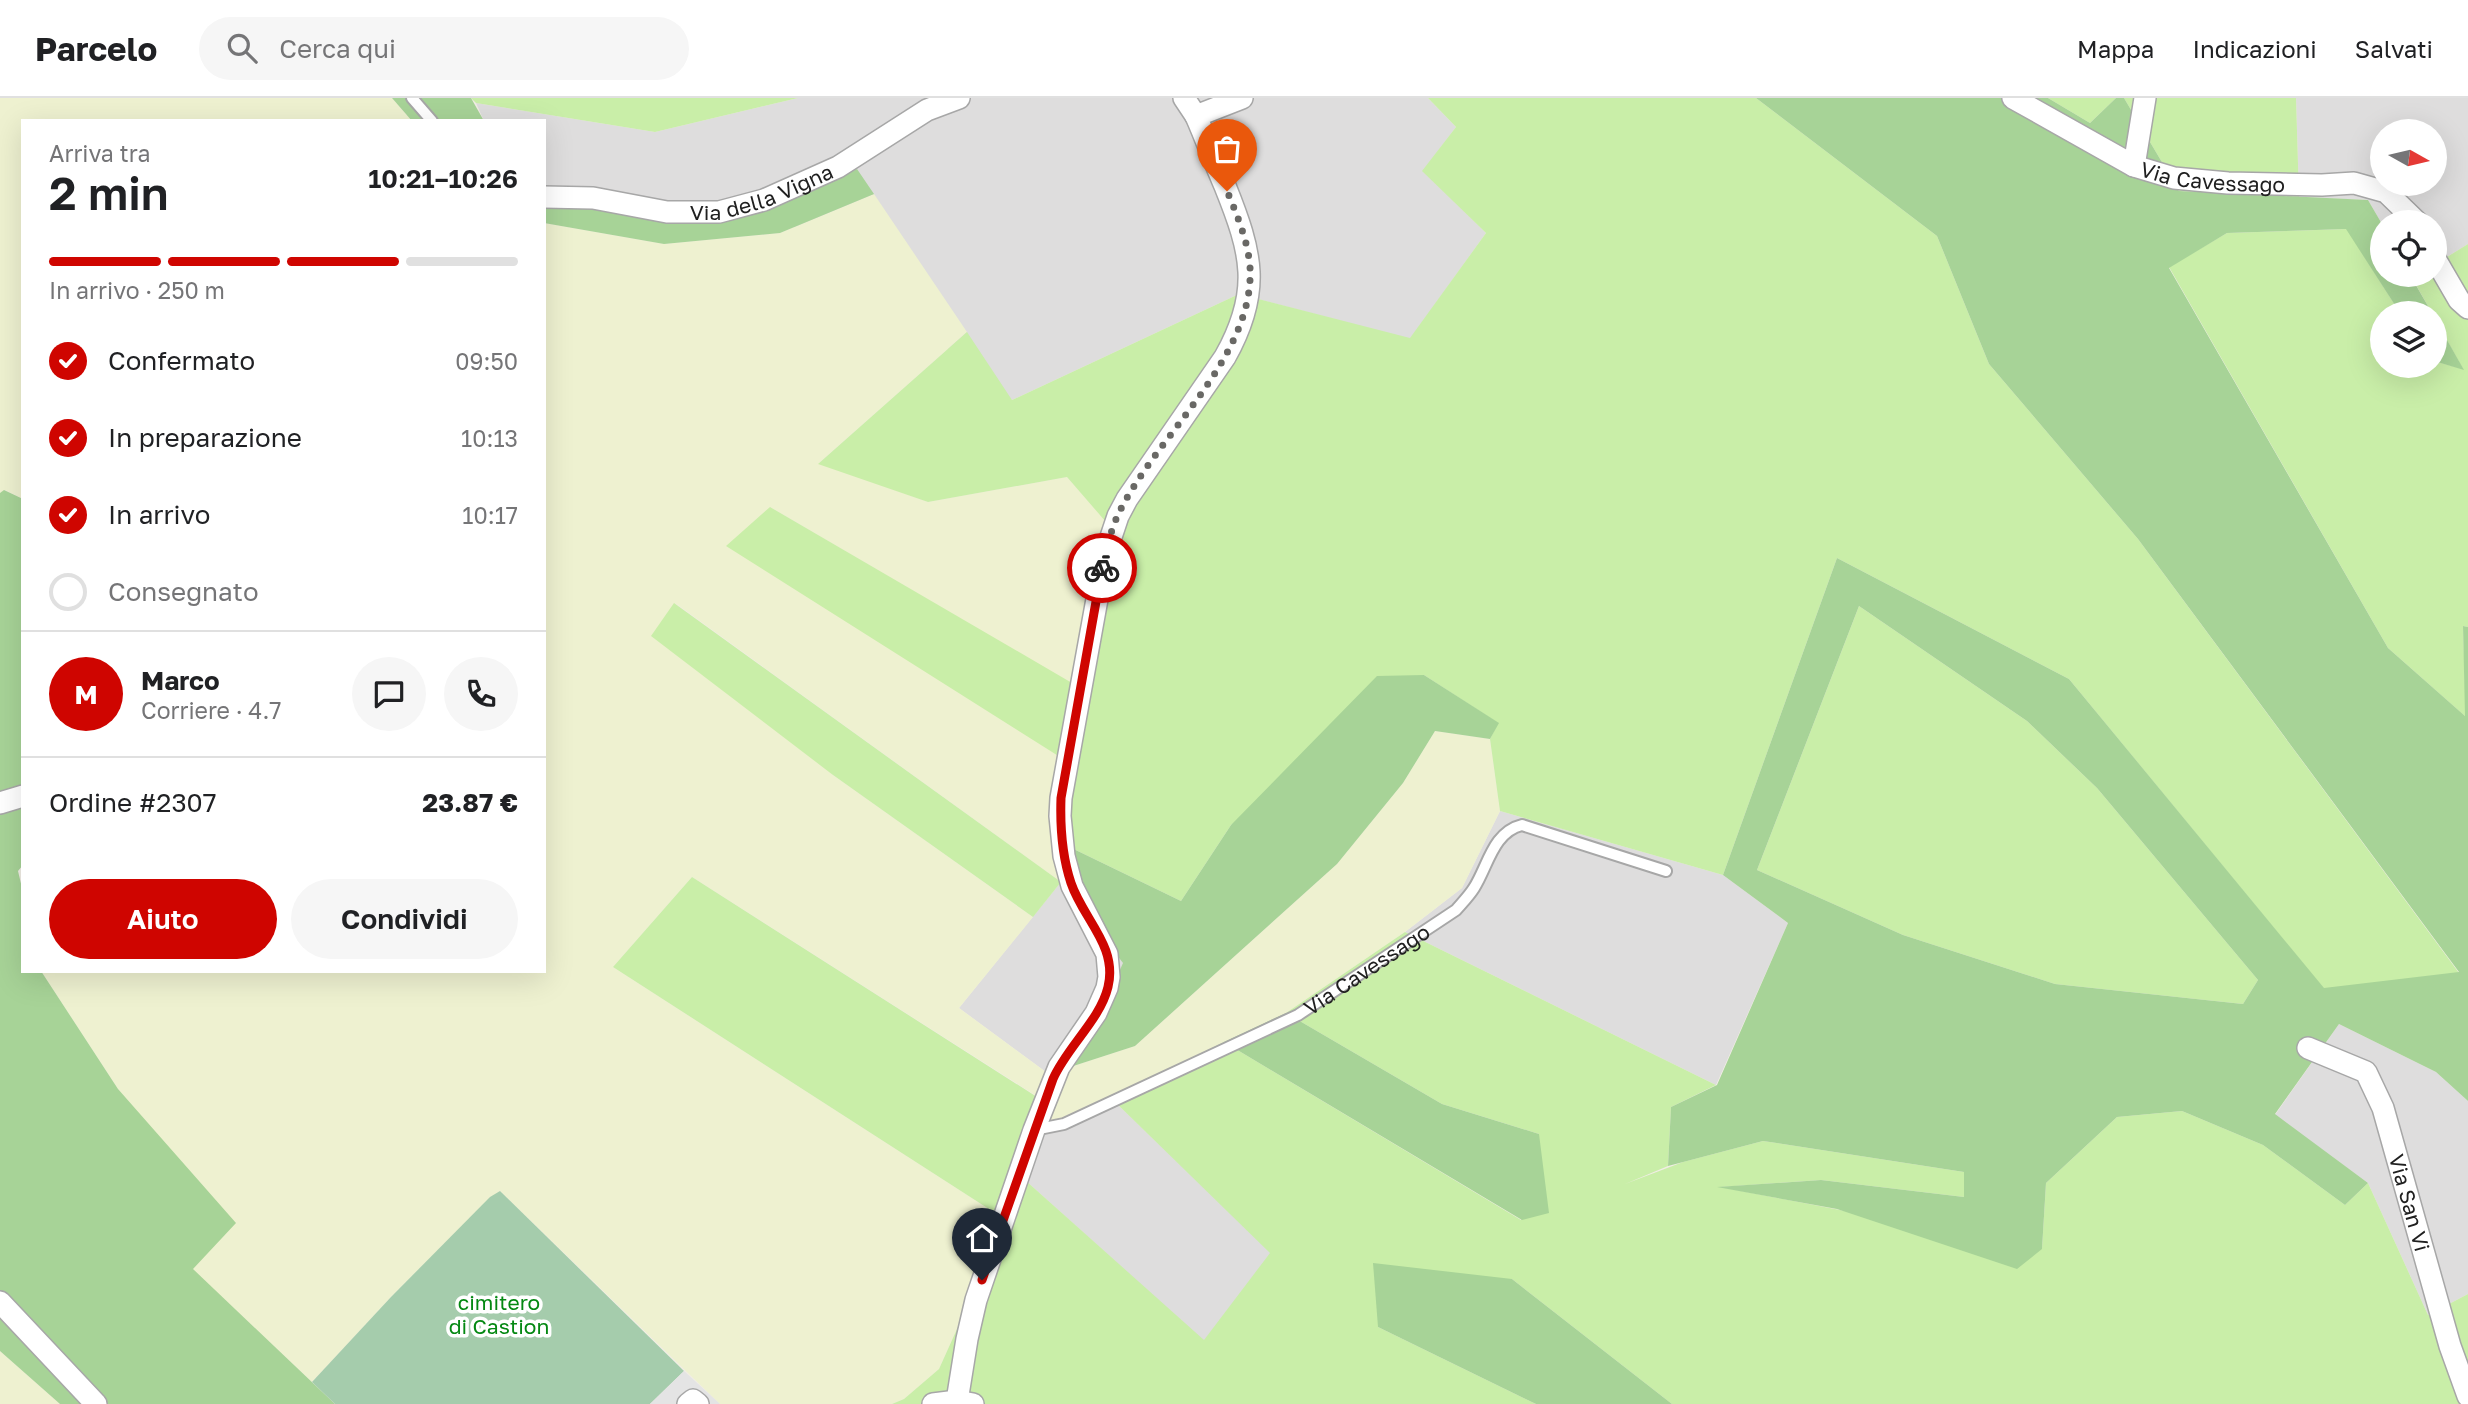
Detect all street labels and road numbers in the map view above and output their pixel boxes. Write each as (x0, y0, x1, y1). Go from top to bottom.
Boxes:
street label: Via Cavessago (2137, 156, 2285, 197)
street label: Via della Vigna (690, 158, 837, 225)
street label: Via Cavessago (1299, 918, 1434, 1021)
street label: Via San Vi (2384, 1151, 2436, 1254)

